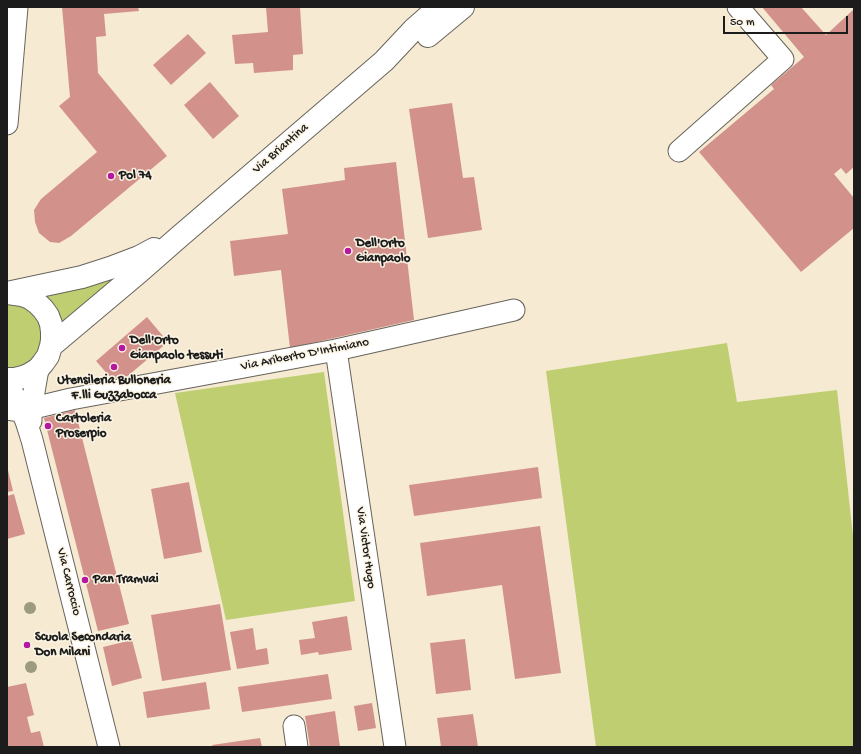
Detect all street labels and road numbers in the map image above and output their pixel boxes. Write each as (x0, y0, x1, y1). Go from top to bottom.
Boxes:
street label: Via Briantina (250, 120, 312, 178)
street label: Via Ariberto D'Intimiano (240, 335, 370, 375)
street label: Via Victor Hugo (352, 506, 378, 590)
street label: Via Carroccio (52, 547, 84, 617)

